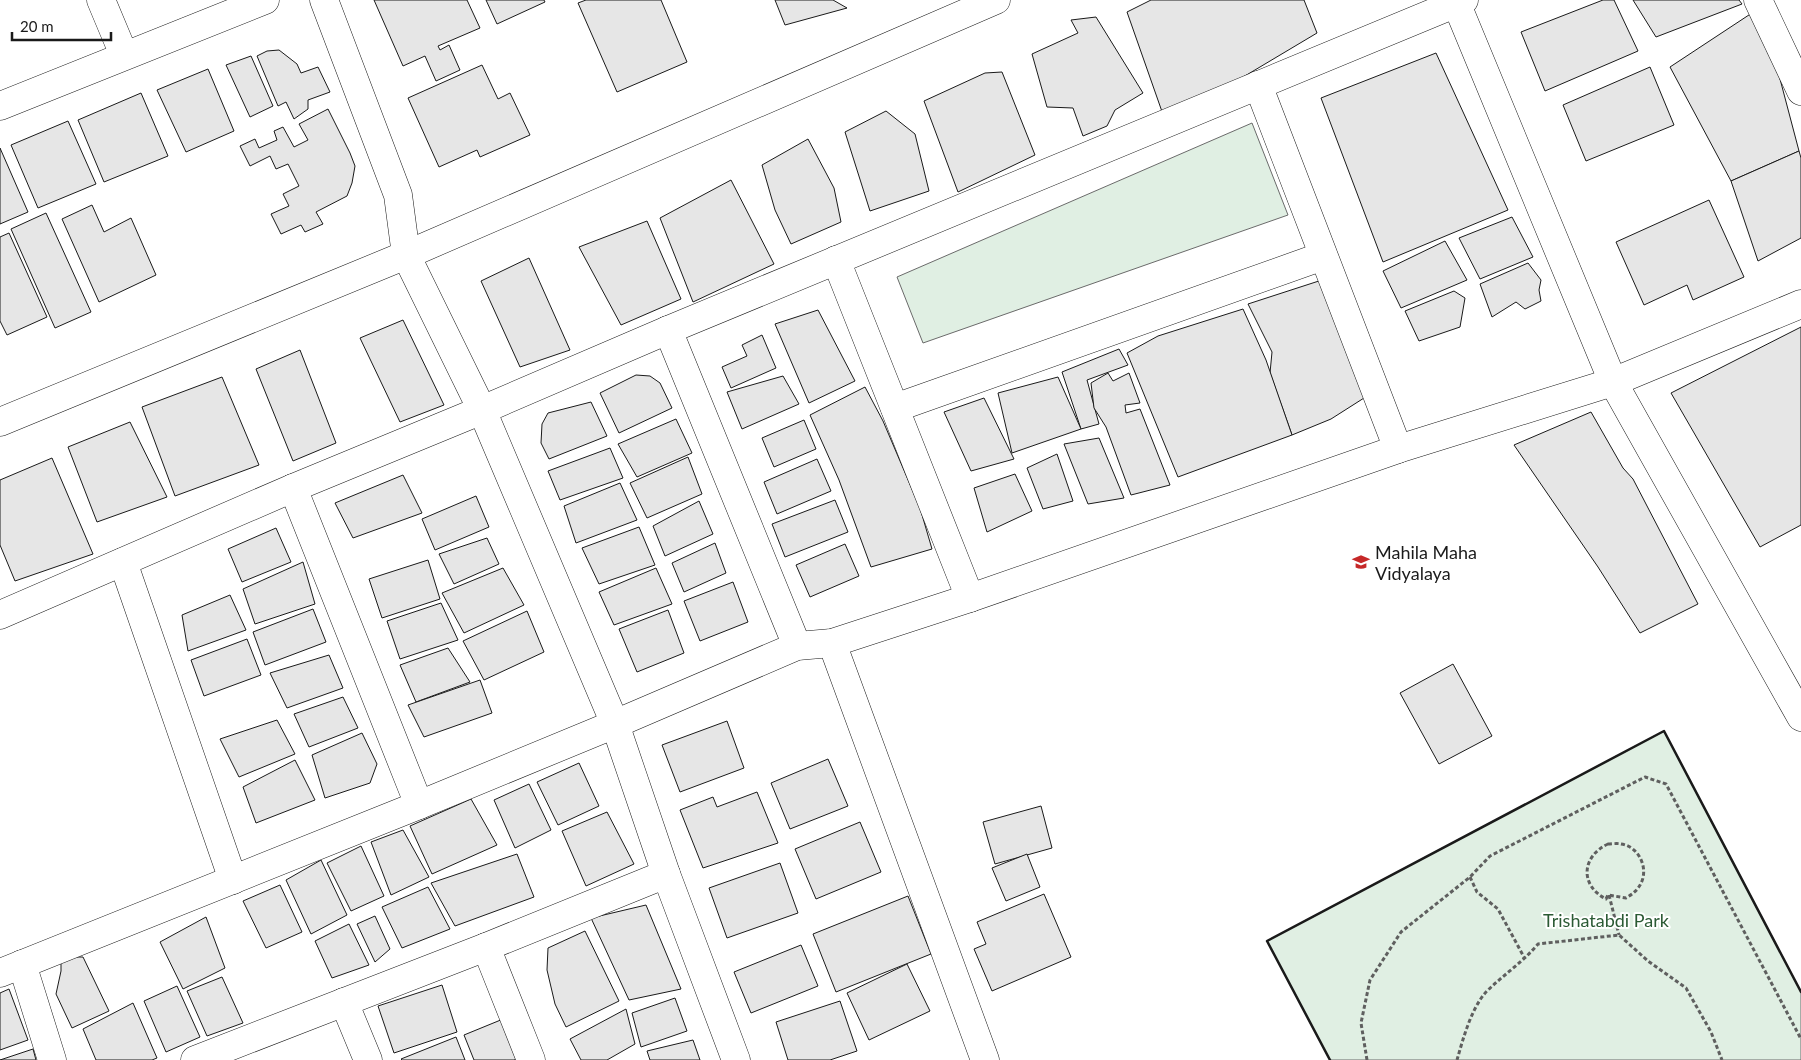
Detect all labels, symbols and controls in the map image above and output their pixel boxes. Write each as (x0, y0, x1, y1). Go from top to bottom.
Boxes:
scale bar (12, 10, 111, 42)
text: 20 m (20, 17, 54, 35)
place label: Mahila Maha Vidyalaya (1375, 541, 1477, 584)
school or university icon: Mahila Maha Vidyalaya (1351, 552, 1371, 572)
park label: Trishatabdi Park (1543, 909, 1670, 931)

